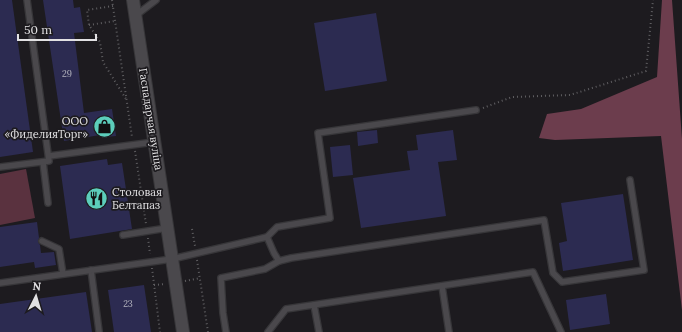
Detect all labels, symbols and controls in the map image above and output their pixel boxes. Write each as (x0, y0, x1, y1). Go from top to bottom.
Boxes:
scale bar (18, 16, 96, 42)
text: 50 m (24, 22, 52, 37)
street label: Гаспадарчая вуліца (136, 67, 166, 171)
house number: 29 (62, 68, 72, 79)
place label: ООО «ФиделияТорг» (5, 114, 88, 141)
shop icon: ООО «ФиделияТорг» (91, 114, 117, 140)
restaurant icon: Столовая Белтапаз (83, 185, 109, 211)
place label: Столовая Белтапаз (112, 185, 162, 212)
north arrow (16, 276, 56, 316)
text: N (32, 279, 42, 293)
house number: 23 (123, 298, 133, 309)

